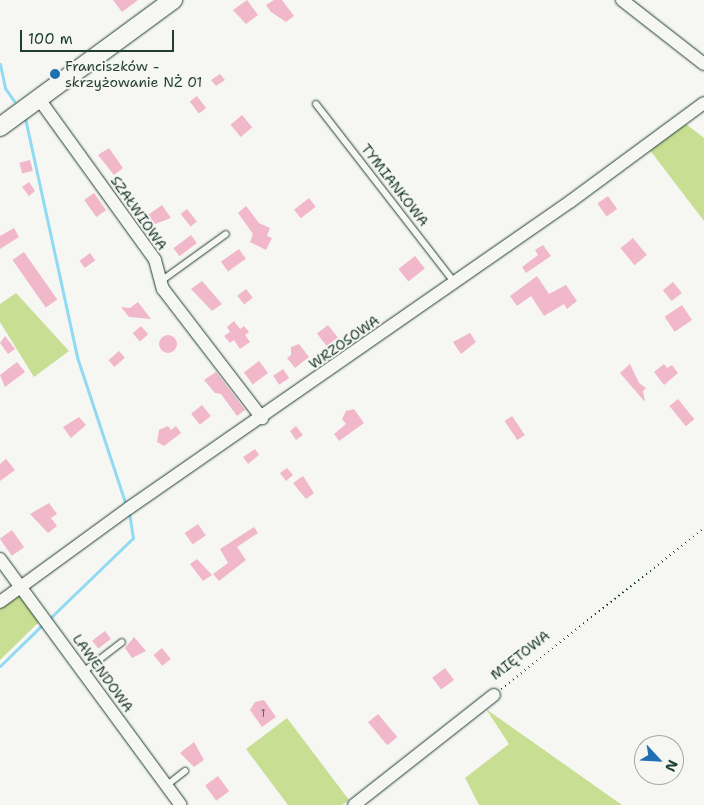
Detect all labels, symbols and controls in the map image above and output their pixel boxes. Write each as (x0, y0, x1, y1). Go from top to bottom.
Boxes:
scale bar (22, 20, 176, 52)
text: 100 m (28, 29, 73, 49)
place label: Franciszków - skrzyżowanie NŻ 01 (65, 58, 202, 90)
marker: Franciszków - skrzyżowanie NŻ 01 (49, 68, 61, 80)
street label: TYMIANKOWA (358, 140, 432, 230)
street label: SZAŁWIOWA (107, 173, 171, 253)
street label: WRZOSOWA (306, 312, 382, 372)
street label: MIĘTOWA (487, 627, 553, 683)
street label: LAWENDOWA (69, 631, 137, 715)
house number: 1 (261, 707, 265, 721)
north arrow (634, 735, 684, 785)
text: N (661, 757, 682, 775)

